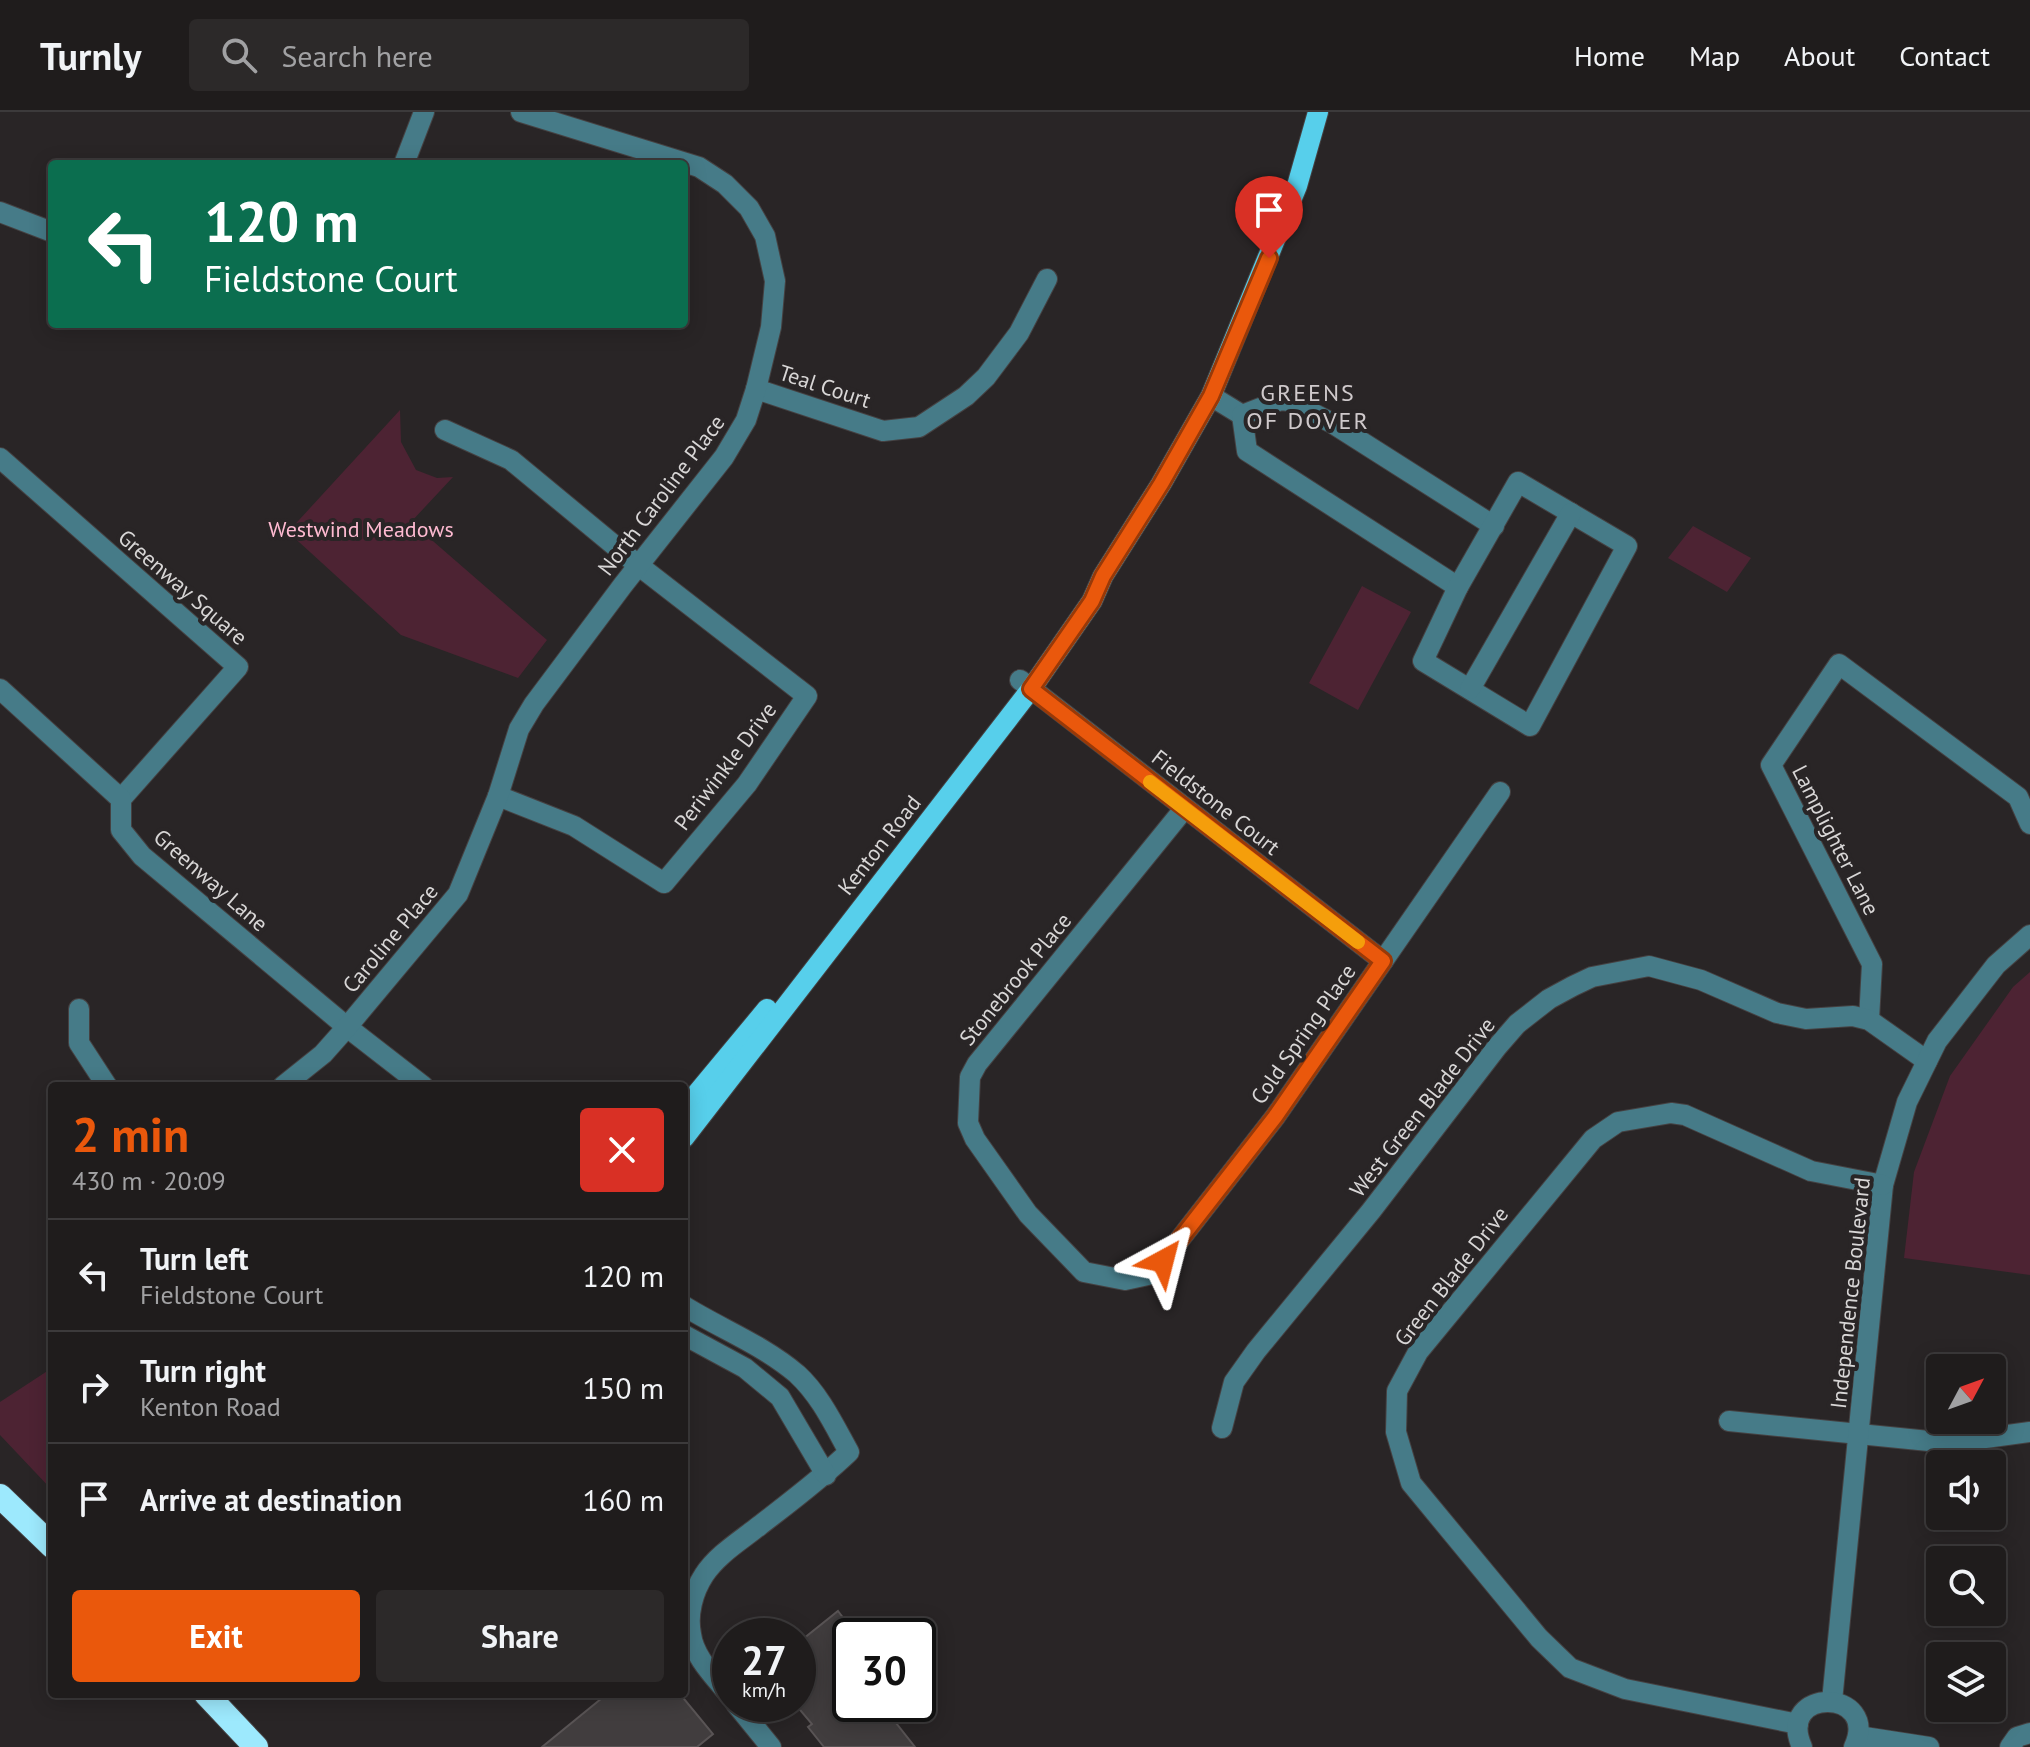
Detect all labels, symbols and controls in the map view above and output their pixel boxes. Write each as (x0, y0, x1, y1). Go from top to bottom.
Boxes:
search box (189, 19, 749, 91)
text: Turnly (40, 31, 141, 80)
icon: search (217, 33, 261, 77)
text: Search here (281, 36, 433, 75)
text: Home (1574, 37, 1645, 74)
text: Map (1689, 37, 1740, 74)
text: About (1784, 37, 1855, 74)
text: Contact (1899, 37, 1990, 74)
pin (1235, 176, 1303, 258)
text: 120 m (204, 185, 359, 257)
icon: arrive (1247, 188, 1291, 232)
icon: left (72, 192, 176, 296)
text: Fieldstone Court (204, 255, 458, 302)
street label: Teal Court (776, 358, 875, 414)
district label: GREENS OF DOVER (1246, 377, 1370, 436)
street label: North Caroline Place (591, 409, 731, 581)
park label: Westwind Meadows (268, 515, 454, 543)
street label: Greenway Square (113, 523, 253, 651)
street label: Periwinkle Drive (668, 696, 782, 836)
street label: Fieldstone Court (1146, 743, 1286, 861)
street label: Lamplighter Lane (1786, 760, 1886, 920)
street label: Kenton Road (831, 789, 927, 901)
street label: Greenway Lane (148, 823, 274, 937)
street label: Caroline Place (336, 878, 444, 998)
street label: Stonebrook Place (953, 907, 1077, 1051)
street label: Cold Spring Place (1244, 959, 1362, 1109)
street label: West Green Blade Drive (1343, 1012, 1501, 1202)
text: 2 min (72, 1103, 189, 1165)
button: close (580, 1108, 664, 1192)
text: 430 m · 20:09 (72, 1164, 226, 1197)
street label: Independence Boulevard (1824, 1176, 1876, 1410)
street label: Green Blade Drive (1388, 1201, 1514, 1351)
position arrow (1121, 1219, 1205, 1303)
text: Turn left (140, 1239, 248, 1278)
icon: left (72, 1253, 116, 1297)
text: 120 m (583, 1256, 664, 1295)
text: Fieldstone Court (140, 1278, 323, 1311)
text: Turn right (140, 1351, 266, 1390)
north arrow (1926, 1354, 2006, 1434)
map controls (1926, 1354, 2006, 1722)
icon: right (72, 1365, 116, 1409)
text: 150 m (583, 1368, 664, 1407)
text: Kenton Road (140, 1390, 281, 1423)
button: sound (1926, 1450, 2006, 1530)
icon: arrive (72, 1477, 116, 1521)
text: Arrive at destination (140, 1480, 402, 1519)
text: 160 m (583, 1480, 664, 1519)
button: search (1926, 1546, 2006, 1626)
button: Exit (72, 1590, 360, 1682)
button: Share (376, 1590, 664, 1682)
speed limit sign: 30 (832, 1618, 936, 1722)
text: 27 (741, 1634, 787, 1686)
button: layers (1926, 1642, 2006, 1722)
text: km/h (742, 1677, 786, 1703)

